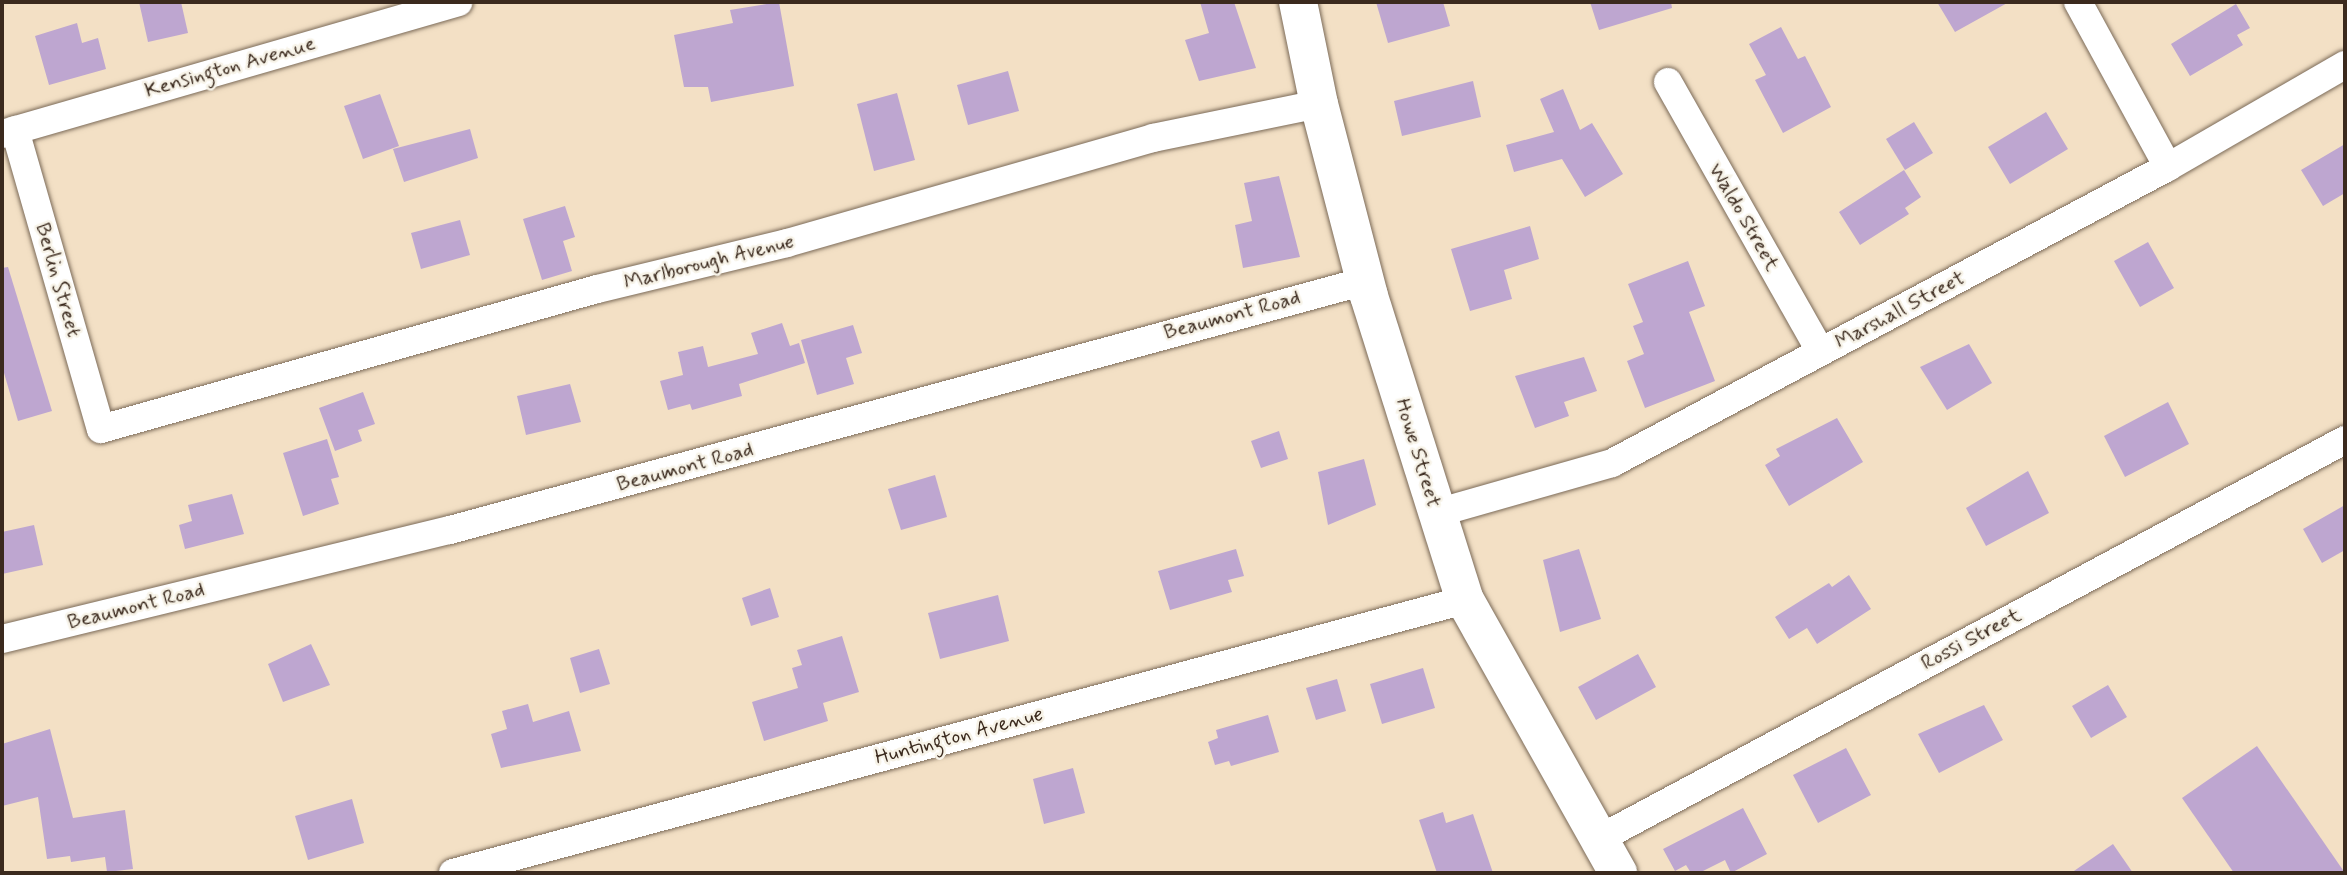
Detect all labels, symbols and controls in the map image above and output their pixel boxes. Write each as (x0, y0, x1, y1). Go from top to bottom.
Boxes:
street label: Kensington Avenue (145, 32, 315, 102)
street label: Waldo Street (1703, 159, 1785, 275)
street label: Berlin Street (29, 218, 87, 342)
street label: Marlborough Avenue (619, 228, 799, 296)
street label: Marshall Street (1831, 265, 1969, 355)
street label: Beaumont Road (1161, 285, 1303, 345)
street label: Howe Street (1390, 396, 1446, 510)
street label: Beaumont Road (614, 437, 756, 497)
street label: Beaumont Road (65, 577, 207, 635)
street label: Rossi Street (1917, 602, 2025, 676)
street label: Huntington Avenue (874, 702, 1044, 770)

